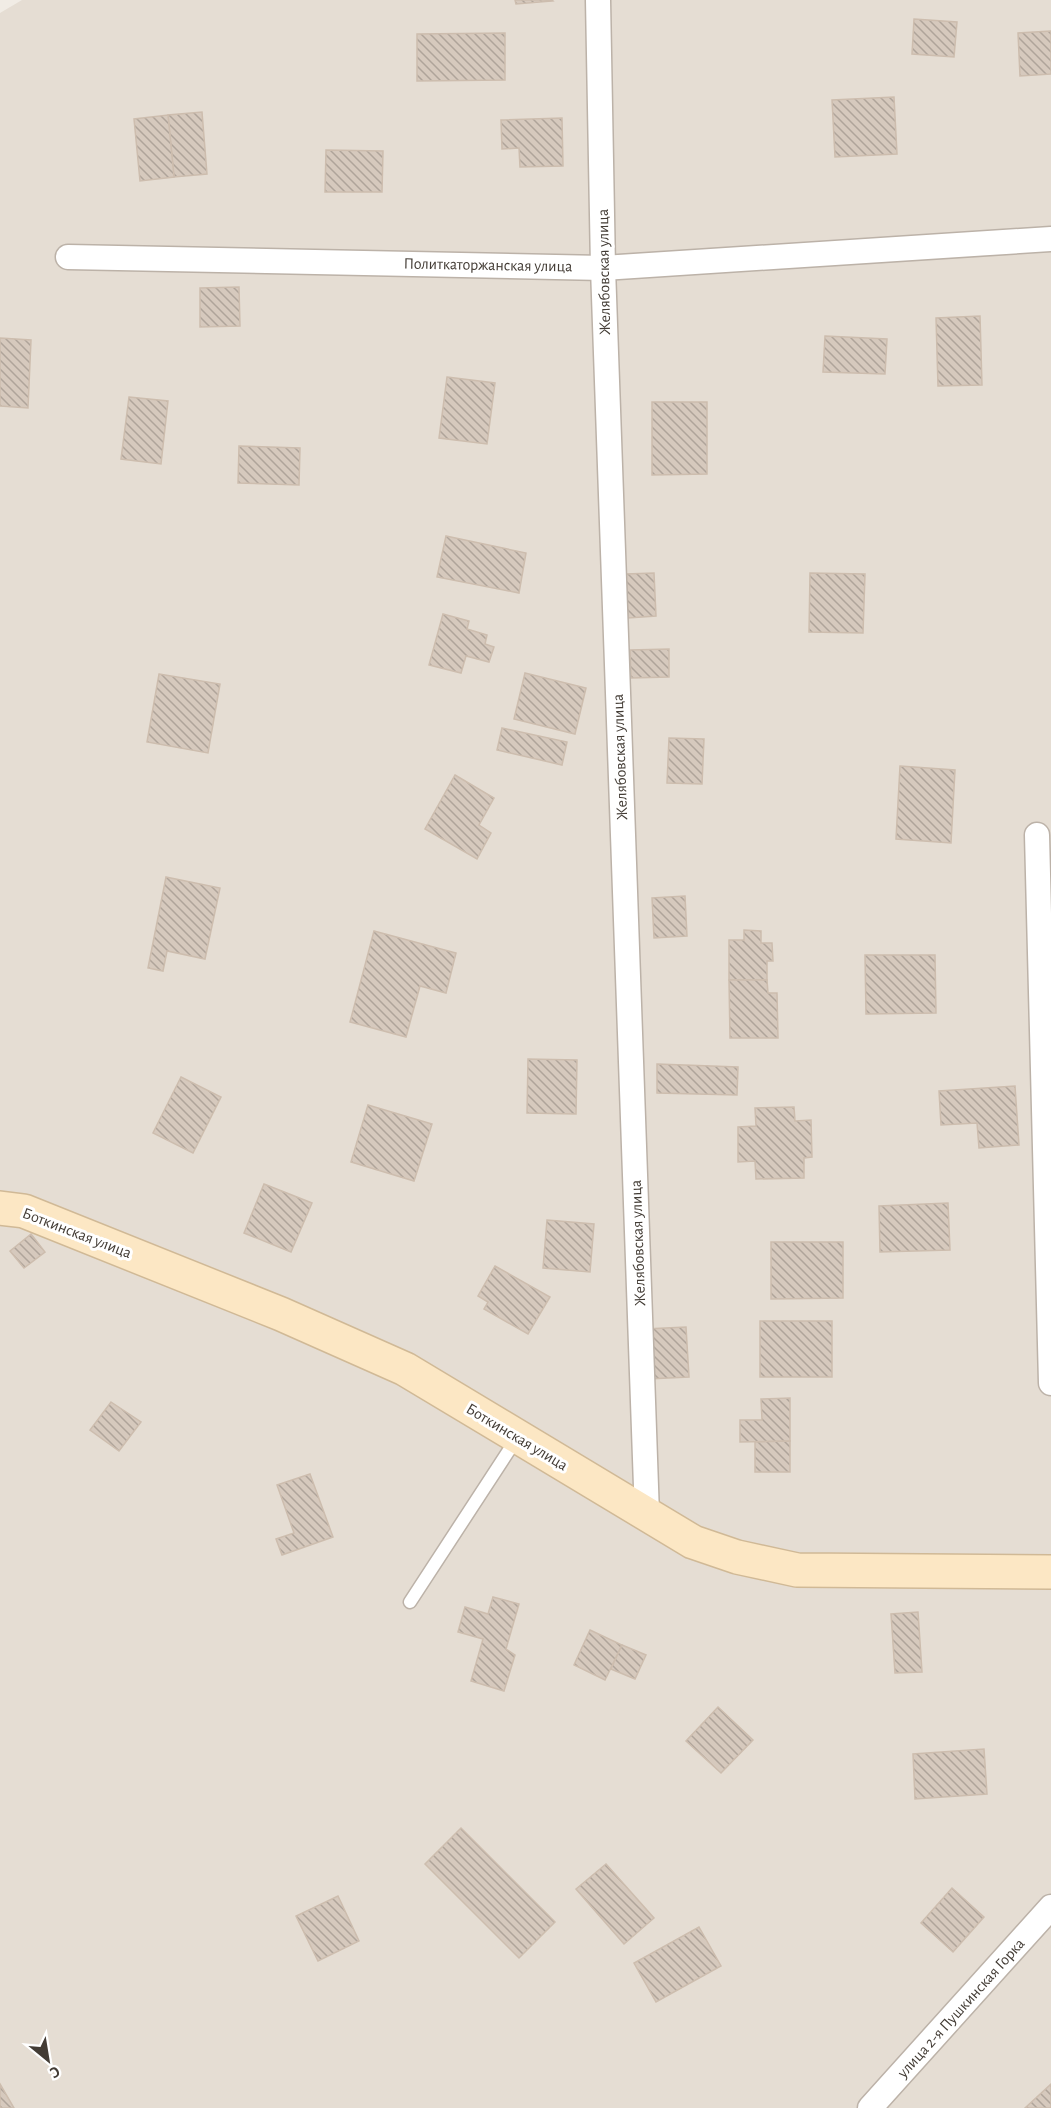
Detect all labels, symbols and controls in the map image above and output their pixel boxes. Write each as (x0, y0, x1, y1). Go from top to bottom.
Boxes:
street label: Желябовская улица (595, 209, 614, 335)
street label: Политкаторжанская улица (403, 256, 573, 275)
street label: Желябовская улица (610, 693, 631, 820)
street label: Желябовская улица (628, 1179, 649, 1306)
street label: Боткинская улица (20, 1205, 134, 1262)
street label: Боткинская улица (463, 1400, 571, 1474)
street label: улица 2-я Пушкинская Горка (894, 1935, 1028, 2082)
north arrow (18, 2030, 78, 2090)
text: С (47, 2063, 63, 2081)

